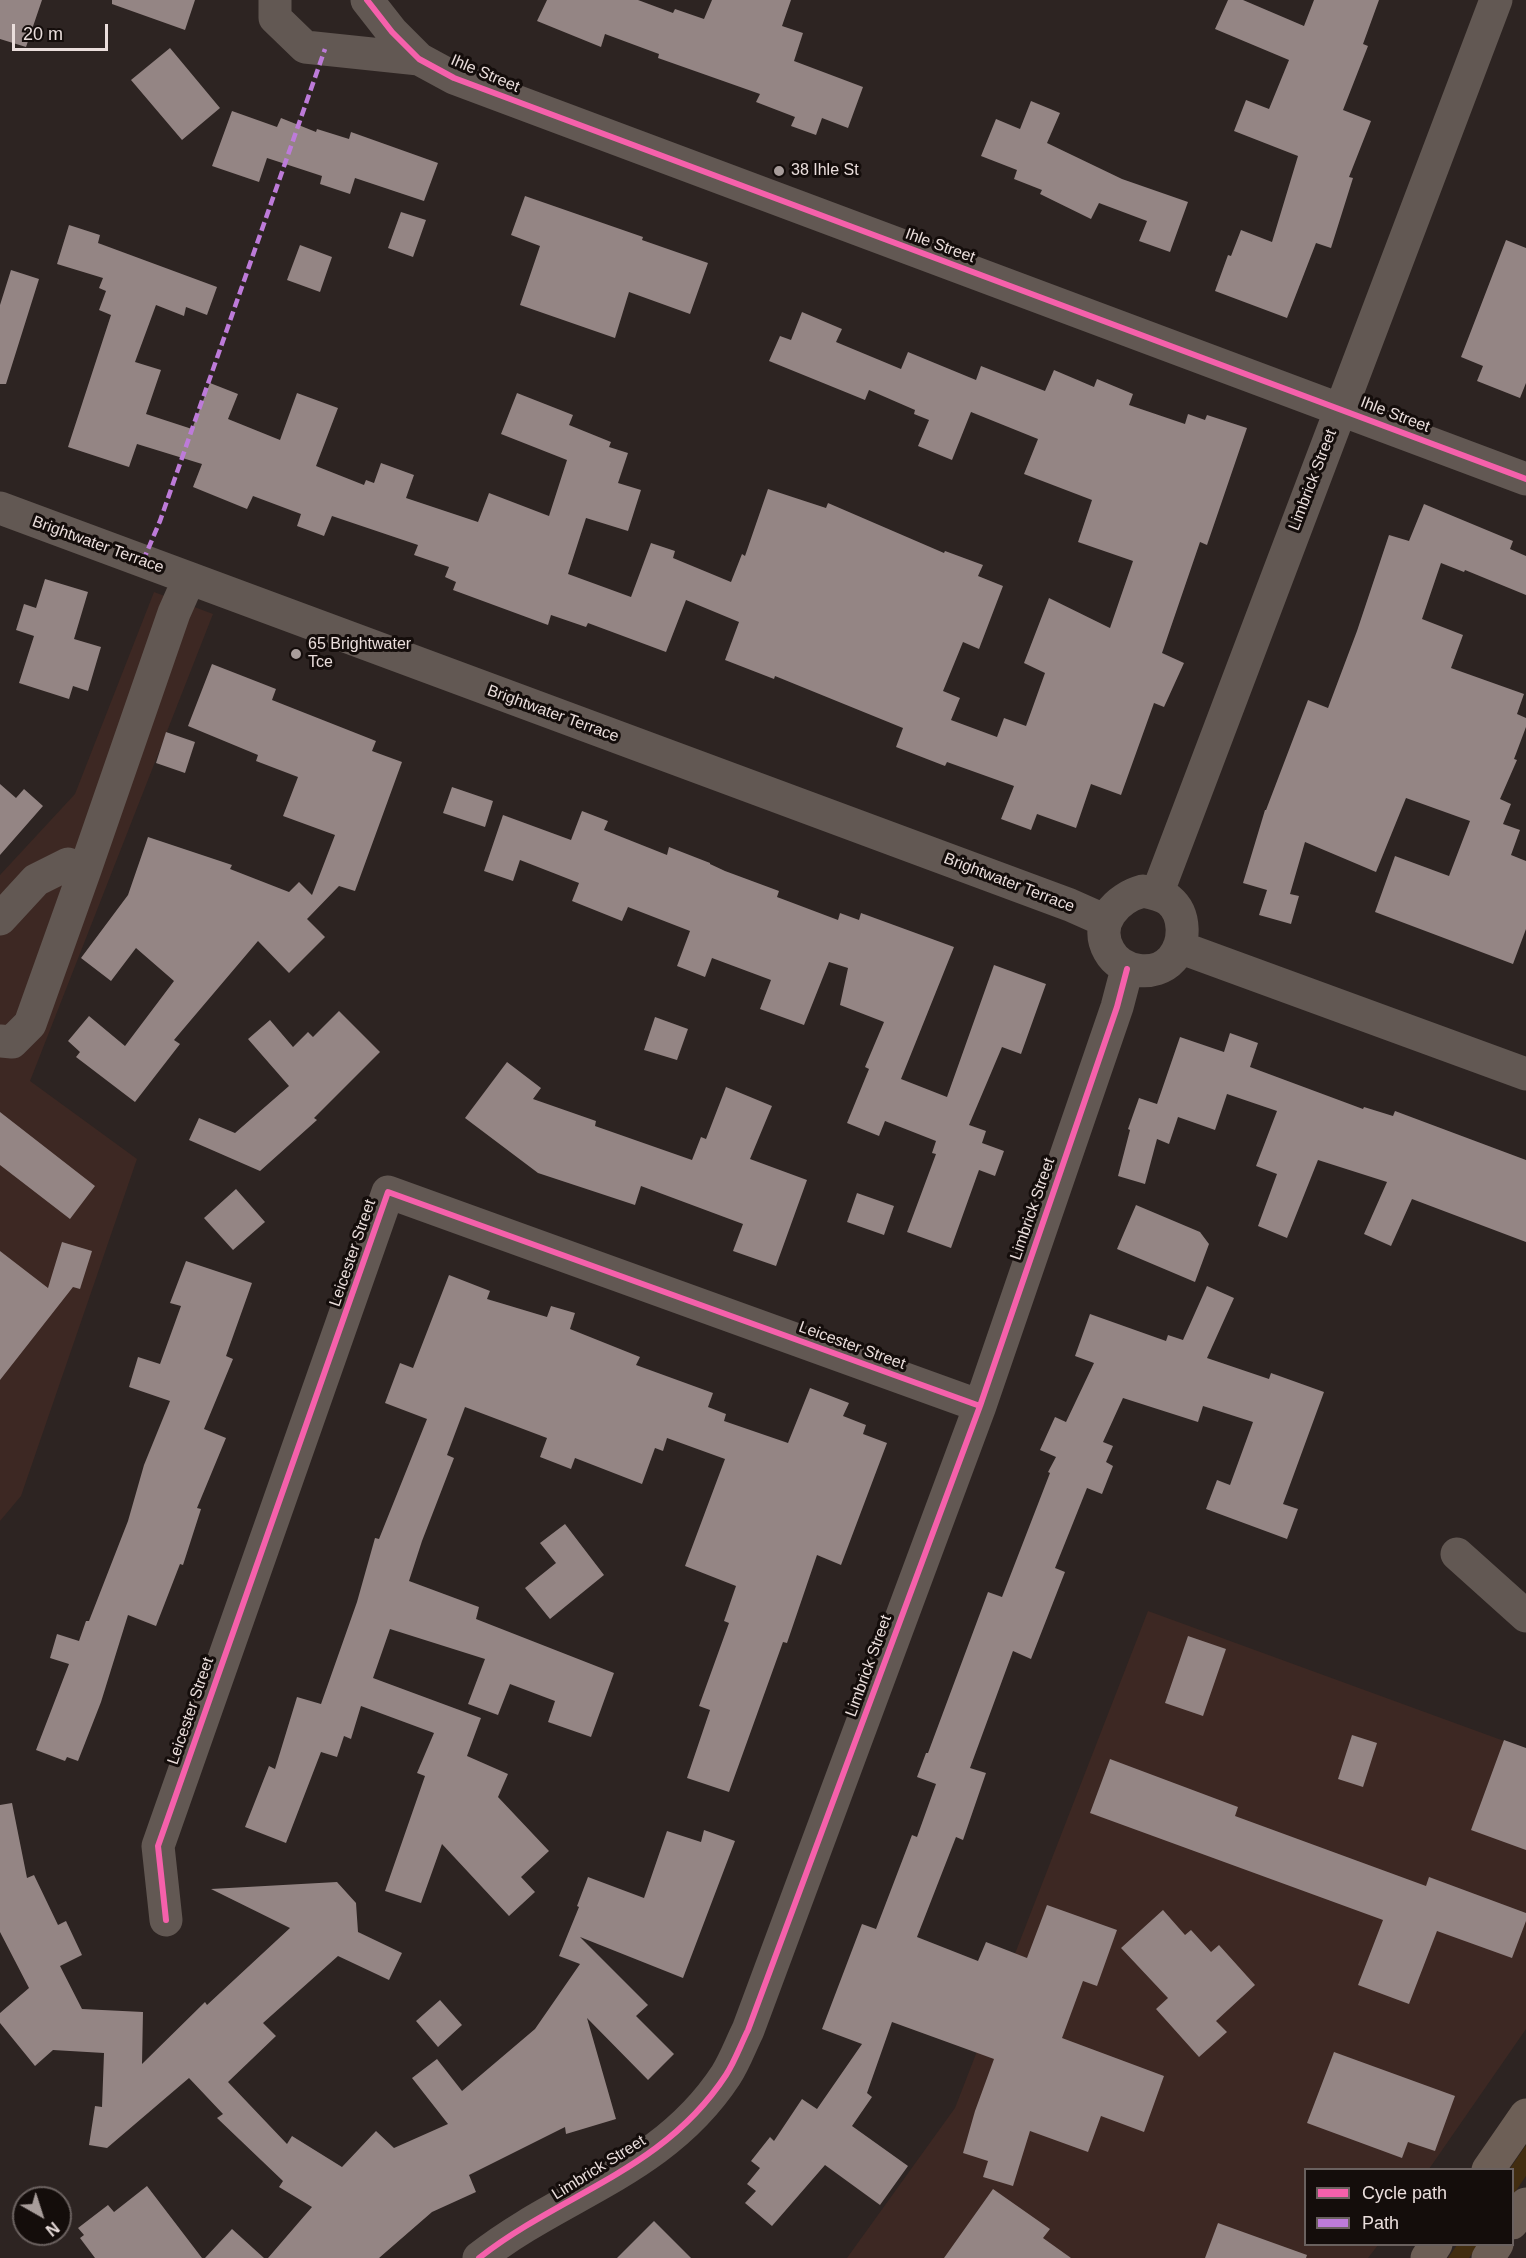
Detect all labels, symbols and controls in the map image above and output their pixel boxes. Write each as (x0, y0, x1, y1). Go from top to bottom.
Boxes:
scale bar (15, 12, 111, 50)
text: 20 m (23, 24, 63, 44)
street label: Ihle Street (448, 51, 522, 97)
place label: 38 Ihle St (791, 161, 859, 181)
marker: 38 Ihle St (772, 164, 786, 178)
street label: Ihle Street (902, 225, 978, 267)
street label: Ihle Street (1358, 393, 1432, 437)
street label: Limbrick Street (1285, 427, 1341, 533)
street label: Brightwater Terrace (30, 512, 166, 578)
place label: 65 Brightwater Tce (308, 635, 411, 673)
marker: 65 Brightwater Tce (289, 647, 303, 661)
street label: Brightwater Terrace (485, 681, 621, 747)
street label: Brightwater Terrace (941, 849, 1077, 917)
street label: Limbrick Street (1007, 1155, 1059, 1263)
street label: Leicester Street (326, 1197, 380, 1309)
street label: Leicester Street (796, 1318, 908, 1374)
street label: Limbrick Street (842, 1613, 896, 1719)
street label: Leicester Street (164, 1655, 218, 1767)
street label: Limbrick Street (549, 2132, 649, 2204)
legend (1304, 2168, 1514, 2246)
text: Cycle path (1362, 2183, 1447, 2203)
north arrow (12, 2186, 72, 2246)
text: Path (1362, 2213, 1399, 2233)
text: N (43, 2219, 62, 2239)

